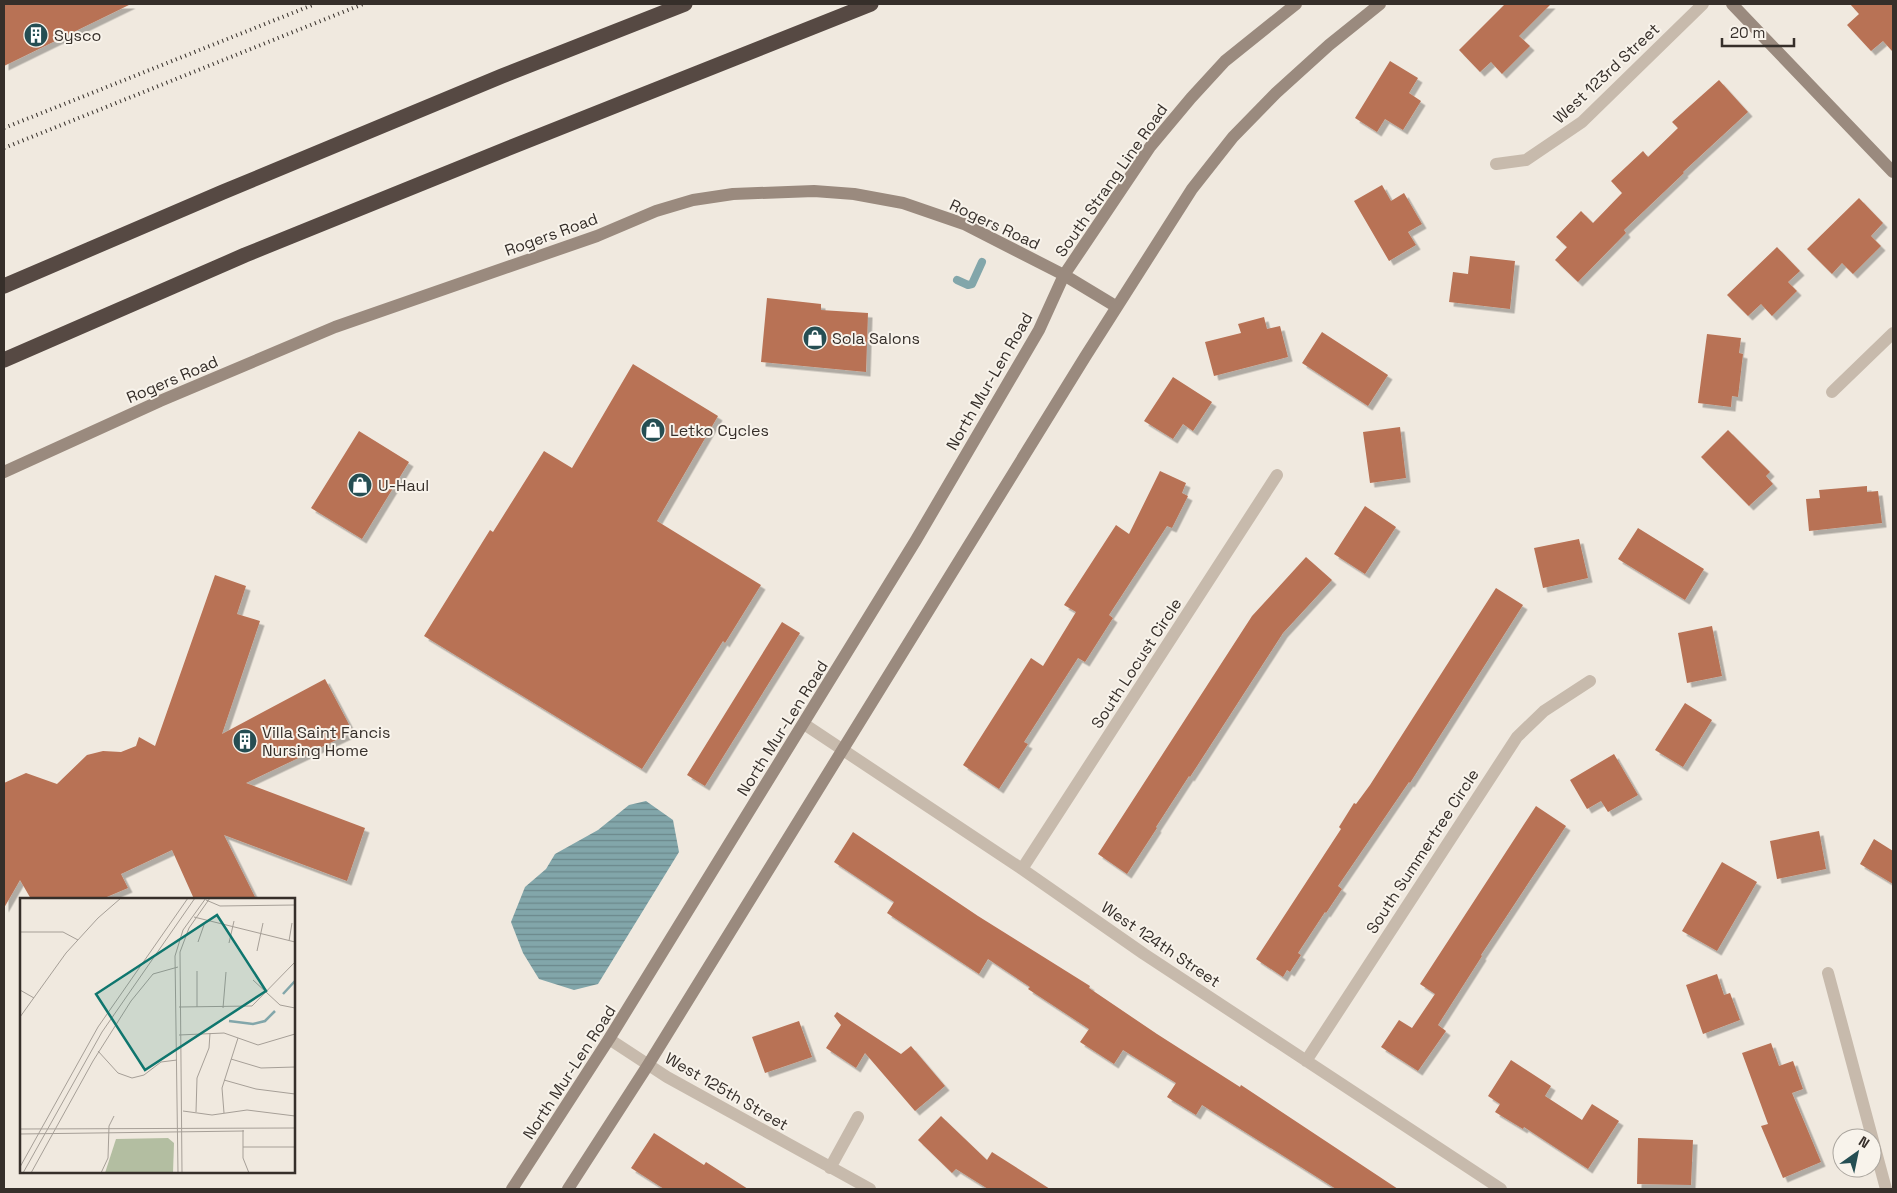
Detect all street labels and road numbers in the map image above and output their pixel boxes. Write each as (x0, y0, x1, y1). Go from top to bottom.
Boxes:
street label: West 123rd Street (1549, 19, 1664, 128)
street label: South Strang Line Road (1050, 100, 1172, 261)
street label: Rogers Road (946, 194, 1043, 255)
street label: Rogers Road (502, 208, 601, 261)
street label: North Mur-Len Road (941, 309, 1037, 454)
street label: Rogers Road (123, 351, 221, 408)
street label: South Locust Circle (1086, 594, 1186, 732)
street label: North Mur-Len Road (732, 657, 833, 800)
street label: South Summertree Circle (1361, 765, 1484, 938)
street label: West 124th Street (1097, 897, 1224, 992)
street label: North Mur-Len Road (518, 1001, 621, 1143)
street label: West 125th Street (661, 1048, 792, 1135)

